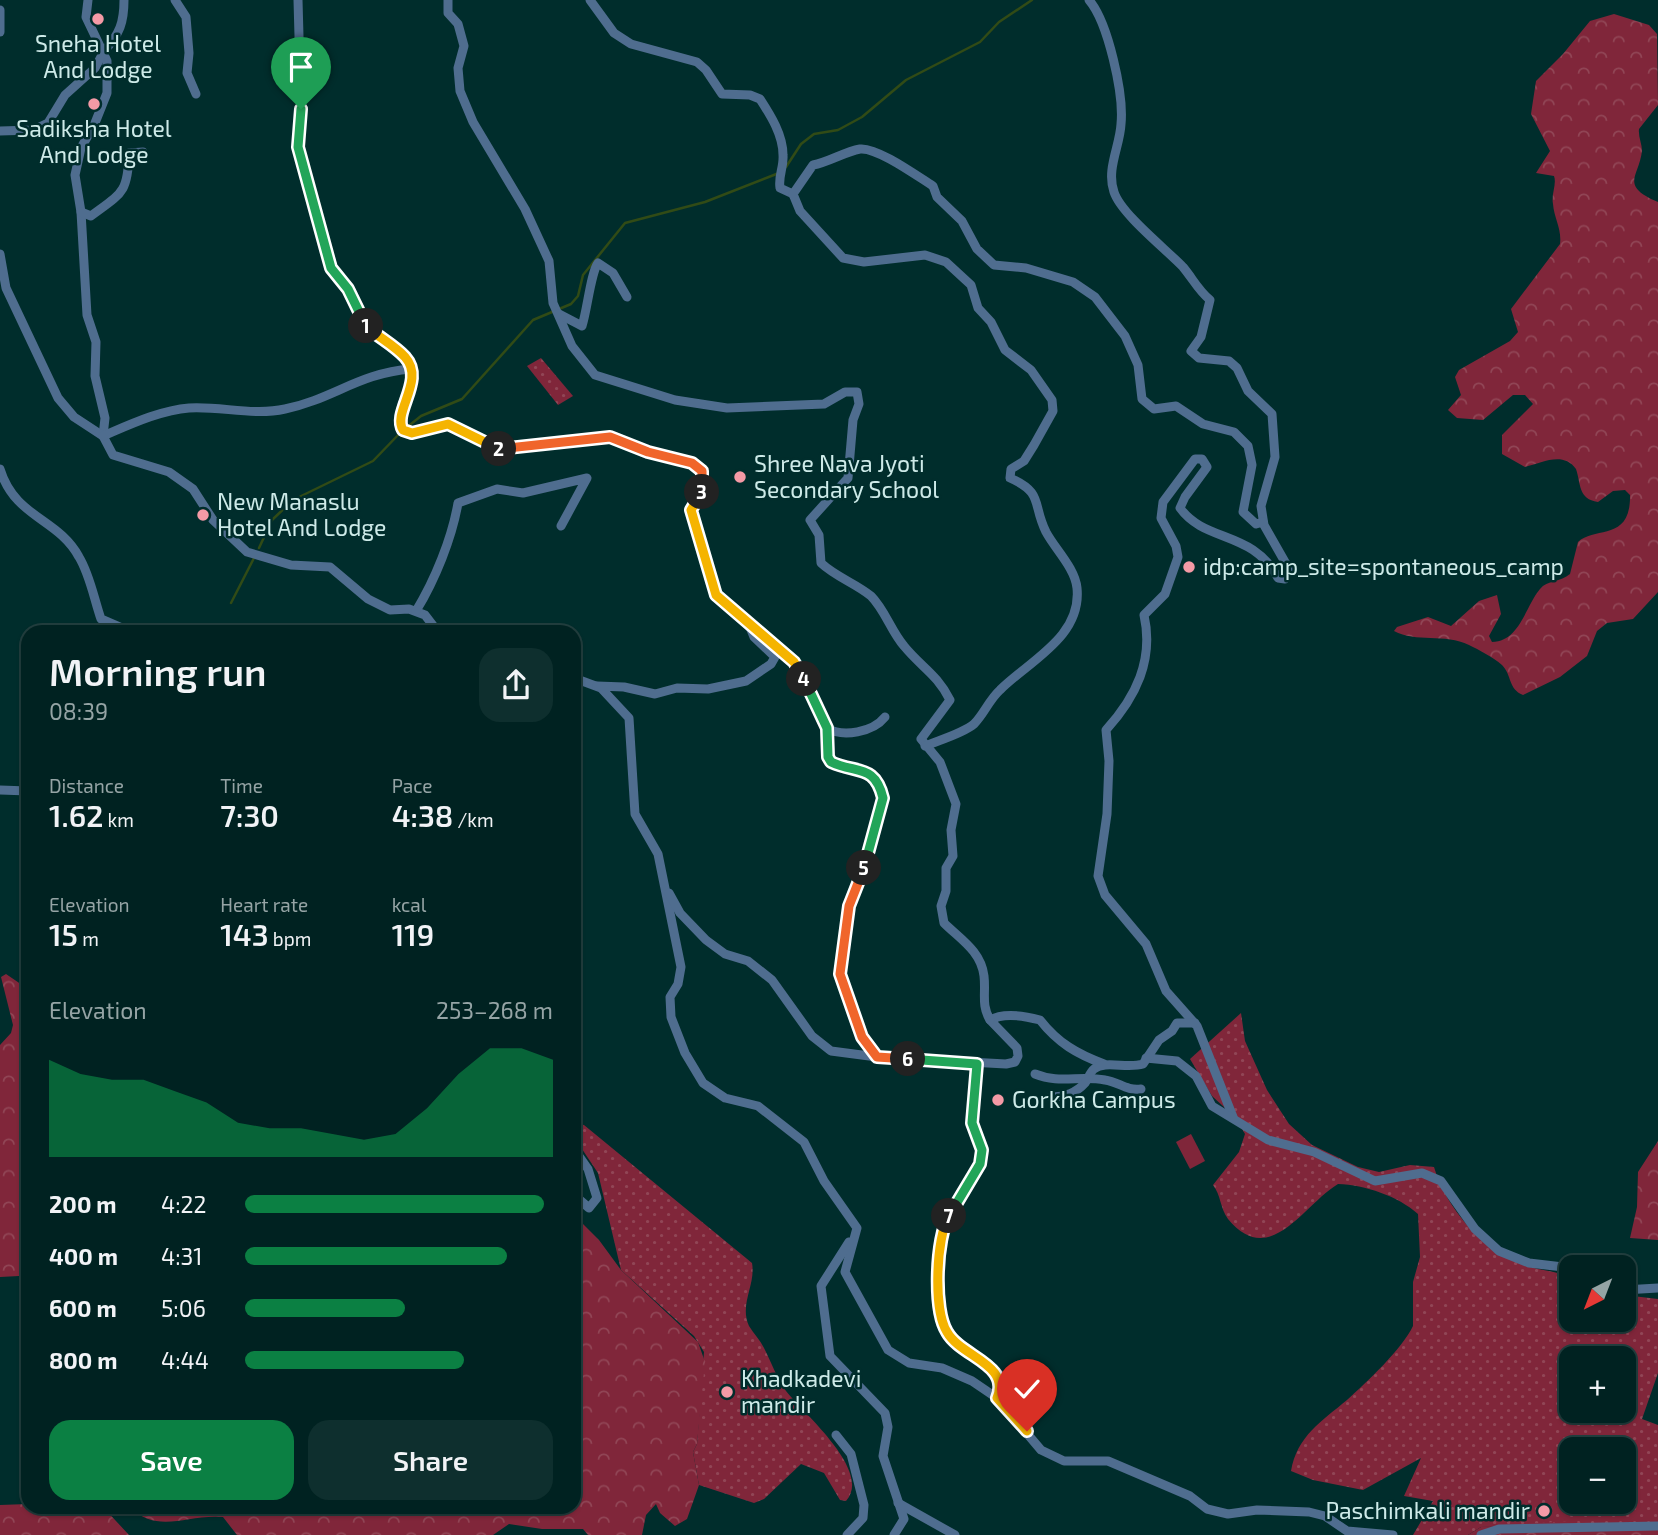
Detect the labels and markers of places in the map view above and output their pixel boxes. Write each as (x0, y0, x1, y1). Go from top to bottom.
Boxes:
marker: Sneha Hotel And Lodge (90, 11, 106, 27)
place label: Sneha Hotel And Lodge (35, 29, 161, 83)
pin (271, 37, 331, 109)
marker: Sadiksha Hotel And Lodge (86, 96, 102, 112)
place label: Sadiksha Hotel And Lodge (16, 114, 172, 168)
pin: 1 (348, 308, 384, 344)
pin: 2 (482, 432, 516, 466)
place label: Shree Nava Jyoti Secondary School (754, 449, 939, 503)
marker: Shree Nava Jyoti Secondary School (732, 469, 748, 485)
pin: 3 (684, 475, 720, 510)
place label: New Manaslu Hotel And Lodge (217, 487, 386, 541)
marker: New Manaslu Hotel And Lodge (195, 507, 211, 523)
place label: idp:camp_site=spontaneous_camp (1203, 552, 1564, 580)
marker: idp:camp_site=spontaneous_camp (1181, 559, 1197, 575)
pin: 4 (786, 662, 822, 696)
pin: 5 (846, 850, 882, 886)
pin: 6 (890, 1042, 926, 1076)
place label: Gorkha Campus (1012, 1085, 1176, 1113)
marker: Gorkha Campus (990, 1092, 1006, 1108)
pin: 7 (932, 1198, 967, 1234)
pin (997, 1359, 1057, 1431)
place label: Khadkadevi mandir (741, 1364, 861, 1418)
marker: Khadkadevi mandir (719, 1384, 735, 1400)
place label: Paschimkali mandir (1326, 1496, 1530, 1524)
marker: Paschimkali mandir (1536, 1503, 1552, 1519)

